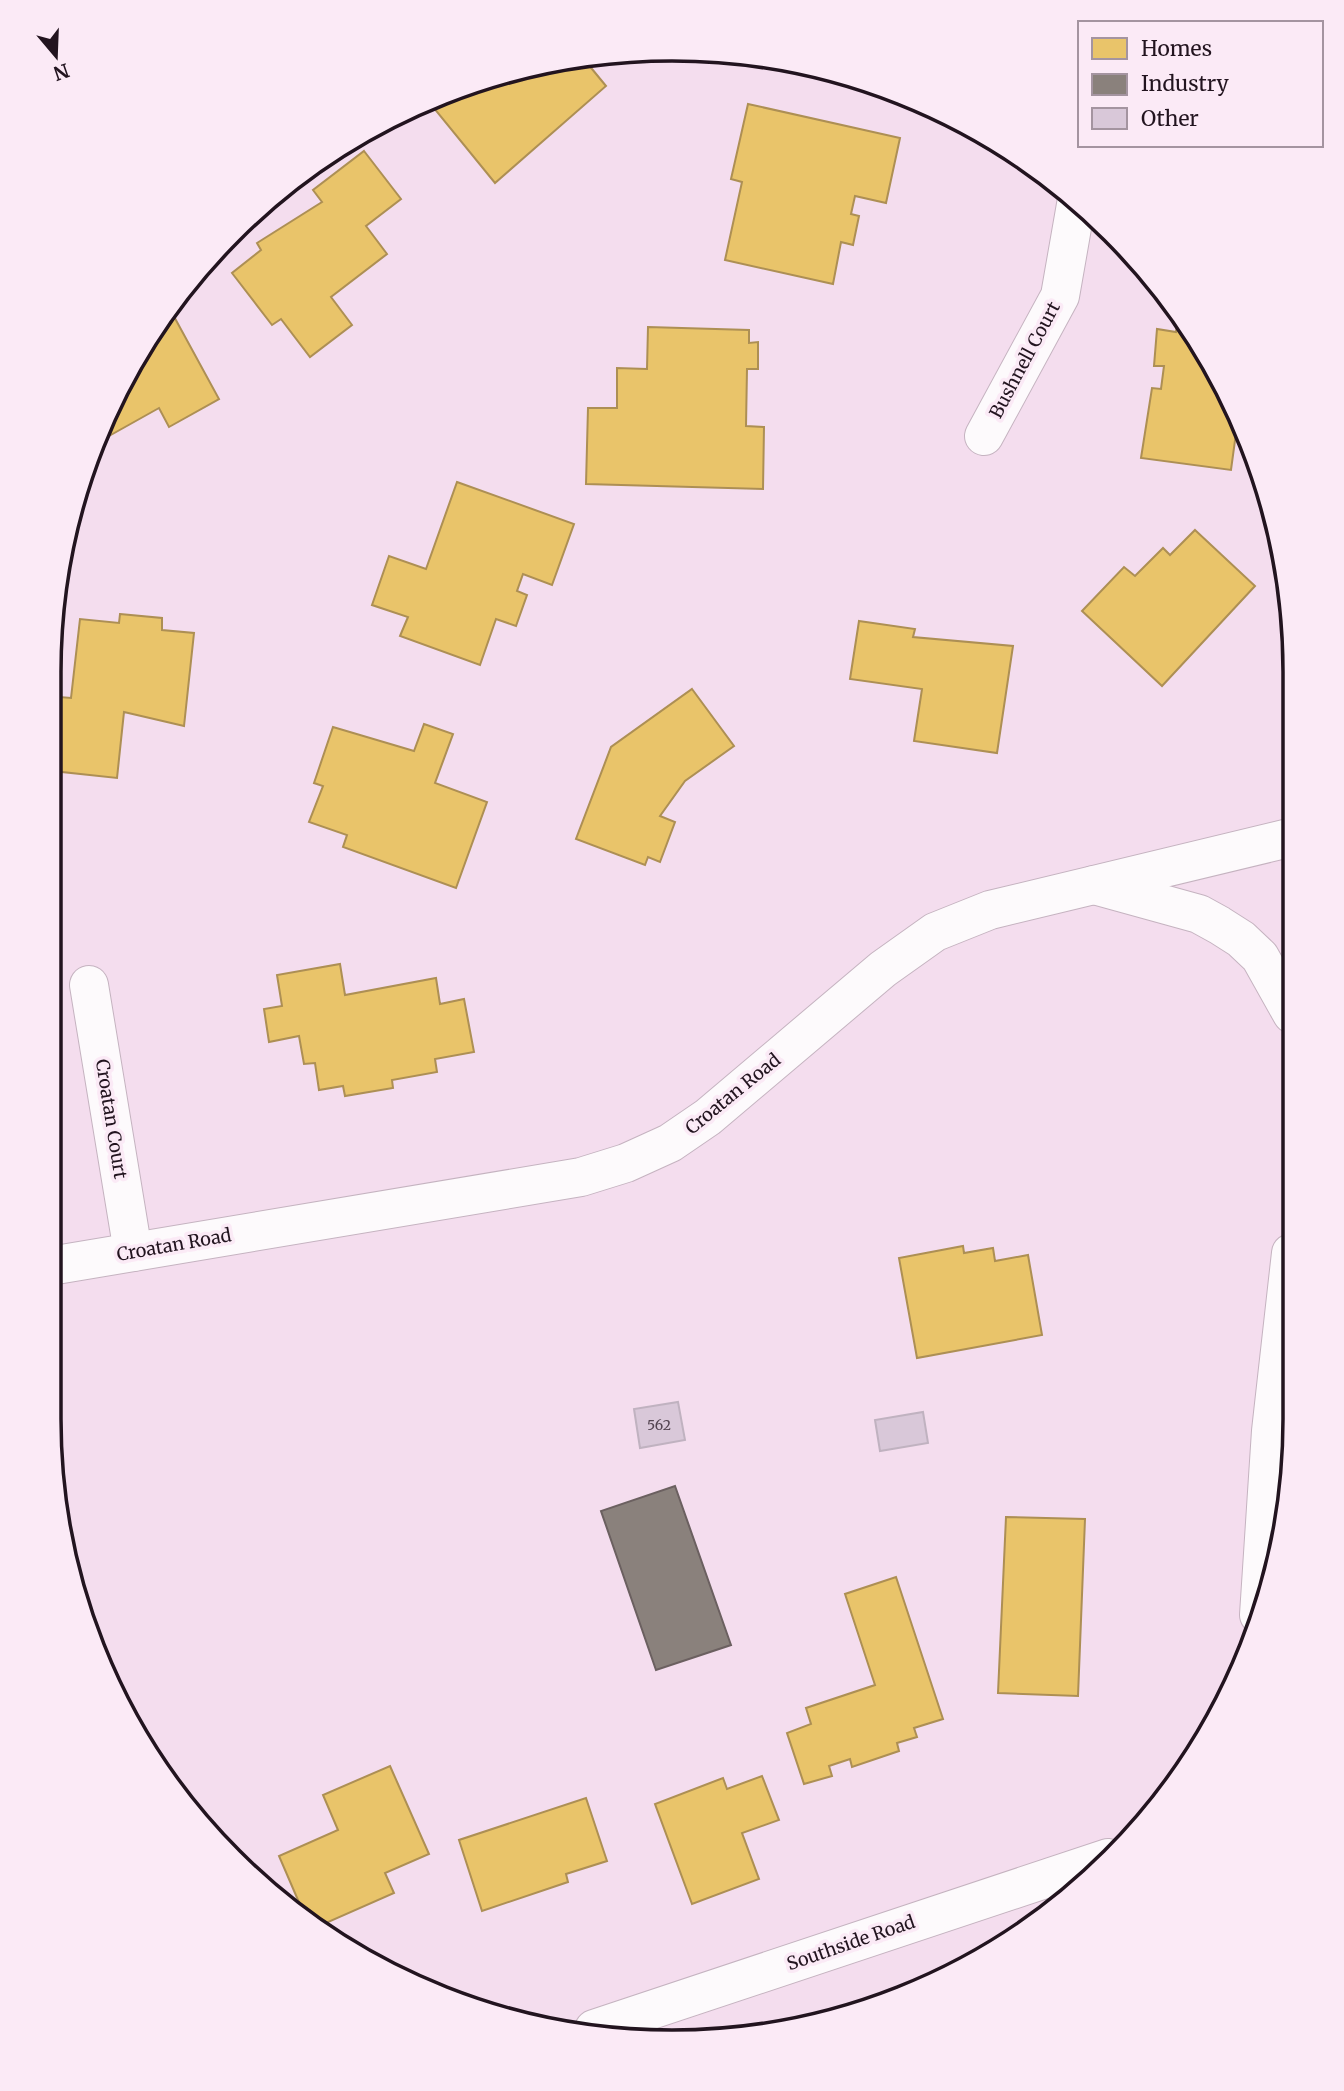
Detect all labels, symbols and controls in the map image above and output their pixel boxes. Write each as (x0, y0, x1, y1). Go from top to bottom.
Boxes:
north arrow (21, 21, 91, 91)
legend (1078, 21, 1323, 147)
text: Homes (1141, 35, 1212, 62)
text: N (51, 58, 73, 86)
text: Industry (1141, 70, 1230, 97)
text: Other (1141, 105, 1199, 132)
street label: Bushnell Court (984, 298, 1065, 422)
street label: Croatan Road (680, 1048, 785, 1139)
street label: Croatan Court (91, 1057, 132, 1180)
street label: Croatan Road (115, 1223, 233, 1266)
house number: 562 (647, 1416, 671, 1434)
street label: Southside Road (784, 1910, 918, 1975)

